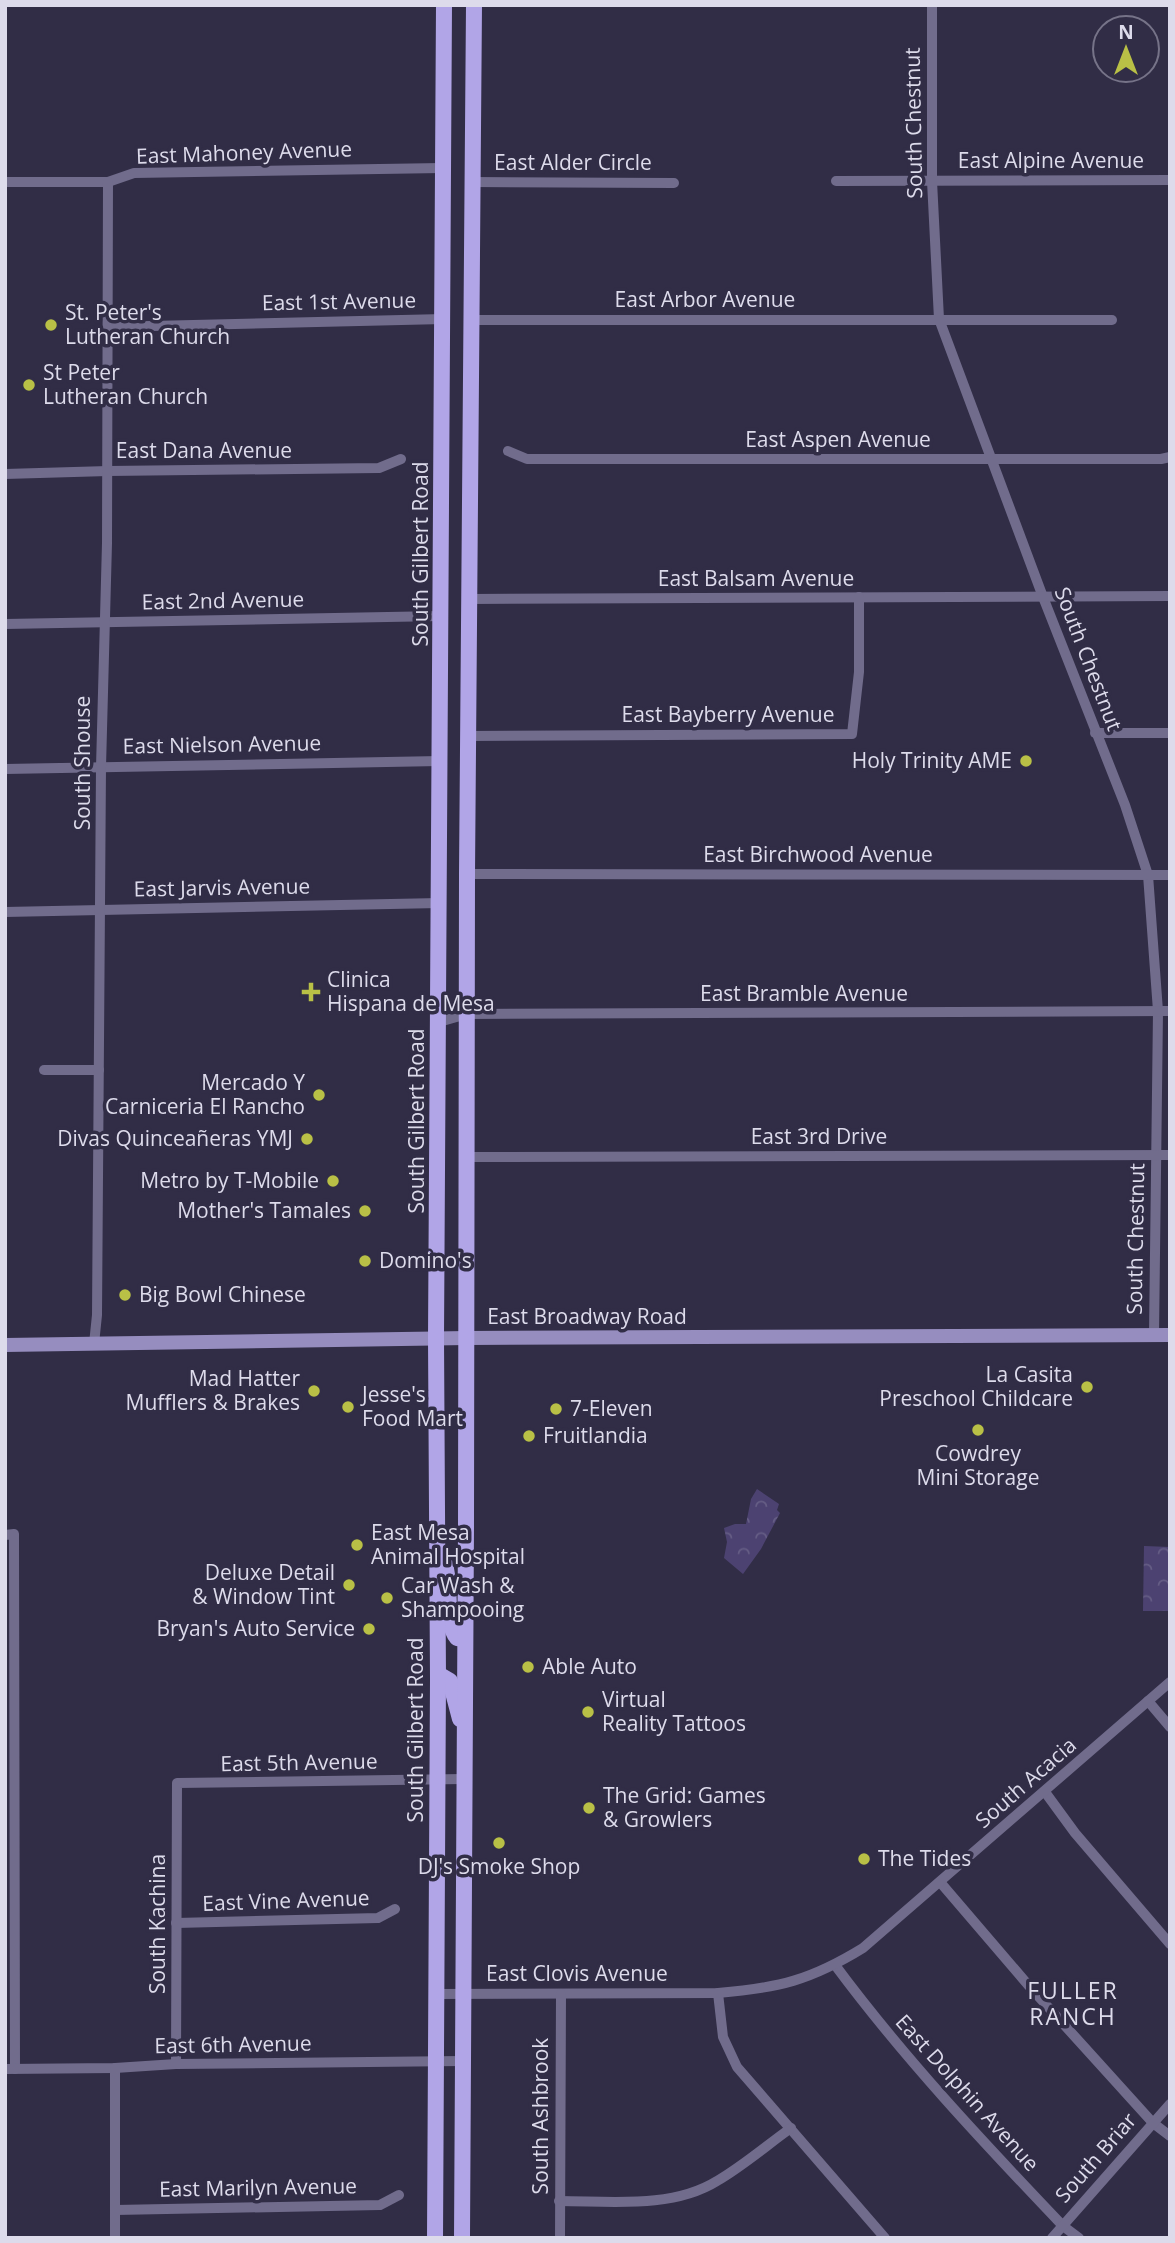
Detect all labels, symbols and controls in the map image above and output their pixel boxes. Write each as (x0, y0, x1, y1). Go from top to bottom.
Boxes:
north arrow (1091, 14, 1161, 84)
text: N (1118, 19, 1134, 45)
street label: South Chestnut (898, 47, 928, 199)
street label: East Mahoney Avenue (135, 134, 352, 170)
street label: East Alpine Avenue (958, 146, 1144, 174)
street label: East Alder Circle (494, 148, 652, 176)
street label: East Arbor Avenue (615, 285, 795, 313)
street label: East 1st Avenue (262, 286, 416, 316)
place label: St. Peter's Lutheran Church (65, 298, 230, 350)
marker: St. Peter's Lutheran Church (43, 317, 59, 333)
place label: St Peter Lutheran Church (43, 358, 208, 410)
marker: St Peter Lutheran Church (21, 377, 37, 393)
street label: East Aspen Avenue (745, 425, 931, 453)
street label: East Dana Avenue (116, 436, 292, 464)
street label: South Gilbert Road (406, 462, 434, 647)
street label: East Balsam Avenue (658, 564, 854, 592)
street label: South Chestnut (1049, 583, 1129, 734)
street label: East 2nd Avenue (141, 585, 305, 615)
street label: South Shouse (68, 696, 96, 830)
street label: East Bayberry Avenue (622, 700, 834, 728)
street label: East Nielson Avenue (122, 728, 322, 760)
place label: Holy Trinity AME (852, 746, 1012, 774)
marker: Holy Trinity AME (1018, 753, 1034, 769)
street label: East Birchwood Avenue (703, 840, 933, 868)
street label: East Jarvis Avenue (133, 871, 310, 903)
place label: Clinica Hispana de Mesa (327, 965, 495, 1017)
street label: East Bramble Avenue (700, 979, 908, 1007)
marker: Clinica Hispana de Mesa (301, 982, 321, 1002)
street label: South Gilbert Road (402, 1029, 430, 1214)
place label: Mercado Y Carniceria El Rancho (105, 1068, 305, 1120)
marker: Mercado Y Carniceria El Rancho (311, 1087, 327, 1103)
street label: East 3rd Drive (751, 1122, 887, 1150)
place label: Divas Quinceañeras YMJ (57, 1124, 293, 1152)
marker: Divas Quinceañeras YMJ (299, 1131, 315, 1147)
street label: South Chestnut (1120, 1163, 1150, 1315)
place label: Metro by T-Mobile (140, 1166, 319, 1194)
marker: Metro by T-Mobile (325, 1173, 341, 1189)
place label: Mother's Tamales (177, 1196, 351, 1224)
marker: Mother's Tamales (357, 1203, 373, 1219)
place label: Domino's (379, 1246, 472, 1274)
marker: Domino's (357, 1253, 373, 1269)
place label: Big Bowl Chinese (139, 1280, 306, 1308)
marker: Big Bowl Chinese (117, 1287, 133, 1303)
street label: East Broadway Road (487, 1302, 687, 1330)
place label: La Casita Preschool Childcare (879, 1360, 1073, 1412)
place label: Mad Hatter Mufflers & Brakes (126, 1364, 300, 1416)
marker: La Casita Preschool Childcare (1079, 1379, 1095, 1395)
place label: Jesse's Food Mart (360, 1380, 463, 1432)
marker: Mad Hatter Mufflers & Brakes (306, 1383, 322, 1399)
place label: 7-Eleven (570, 1394, 653, 1422)
marker: Jesse's Food Mart (340, 1399, 356, 1415)
marker: 7-Eleven (548, 1401, 564, 1417)
place label: Fruitlandia (543, 1421, 648, 1449)
marker: Cowdrey Mini Storage (970, 1422, 986, 1438)
marker: Fruitlandia (521, 1428, 537, 1444)
place label: Cowdrey Mini Storage (917, 1439, 1039, 1491)
place label: East Mesa Animal Hospital (371, 1518, 525, 1570)
marker: East Mesa Animal Hospital (349, 1537, 365, 1553)
place label: Deluxe Detail & Window Tint (192, 1558, 335, 1610)
place label: Car Wash & Shampooing (401, 1571, 524, 1623)
marker: Deluxe Detail & Window Tint (341, 1577, 357, 1593)
marker: Car Wash & Shampooing (379, 1590, 395, 1606)
place label: Bryan's Auto Service (156, 1614, 355, 1642)
marker: Bryan's Auto Service (361, 1621, 377, 1637)
street label: South Gilbert Road (401, 1638, 429, 1823)
place label: Able Auto (542, 1652, 637, 1680)
marker: Able Auto (520, 1659, 536, 1675)
place label: Virtual Reality Tattoos (602, 1685, 746, 1737)
marker: Virtual Reality Tattoos (580, 1704, 596, 1720)
street label: South Acacia (969, 1731, 1082, 1834)
street label: East 5th Avenue (220, 1747, 378, 1777)
place label: The Grid: Games & Growlers (603, 1781, 766, 1833)
marker: The Grid: Games & Growlers (581, 1800, 597, 1816)
marker: DJ's Smoke Shop (491, 1835, 507, 1851)
place label: The Tides (878, 1844, 971, 1872)
marker: The Tides (856, 1851, 872, 1867)
place label: DJ's Smoke Shop (418, 1852, 580, 1880)
street label: South Kachina (143, 1854, 171, 1994)
street label: East Vine Avenue (202, 1883, 370, 1917)
street label: East Clovis Avenue (486, 1959, 668, 1987)
district label: FULLER RANCH (1027, 1974, 1119, 2032)
street label: East Dolphin Avenue (890, 2008, 1046, 2177)
street label: East 6th Avenue (154, 2029, 312, 2059)
street label: South Ashbrook (526, 2038, 554, 2194)
street label: South Briar (1048, 2106, 1142, 2208)
street label: East Marilyn Avenue (159, 2171, 357, 2203)

